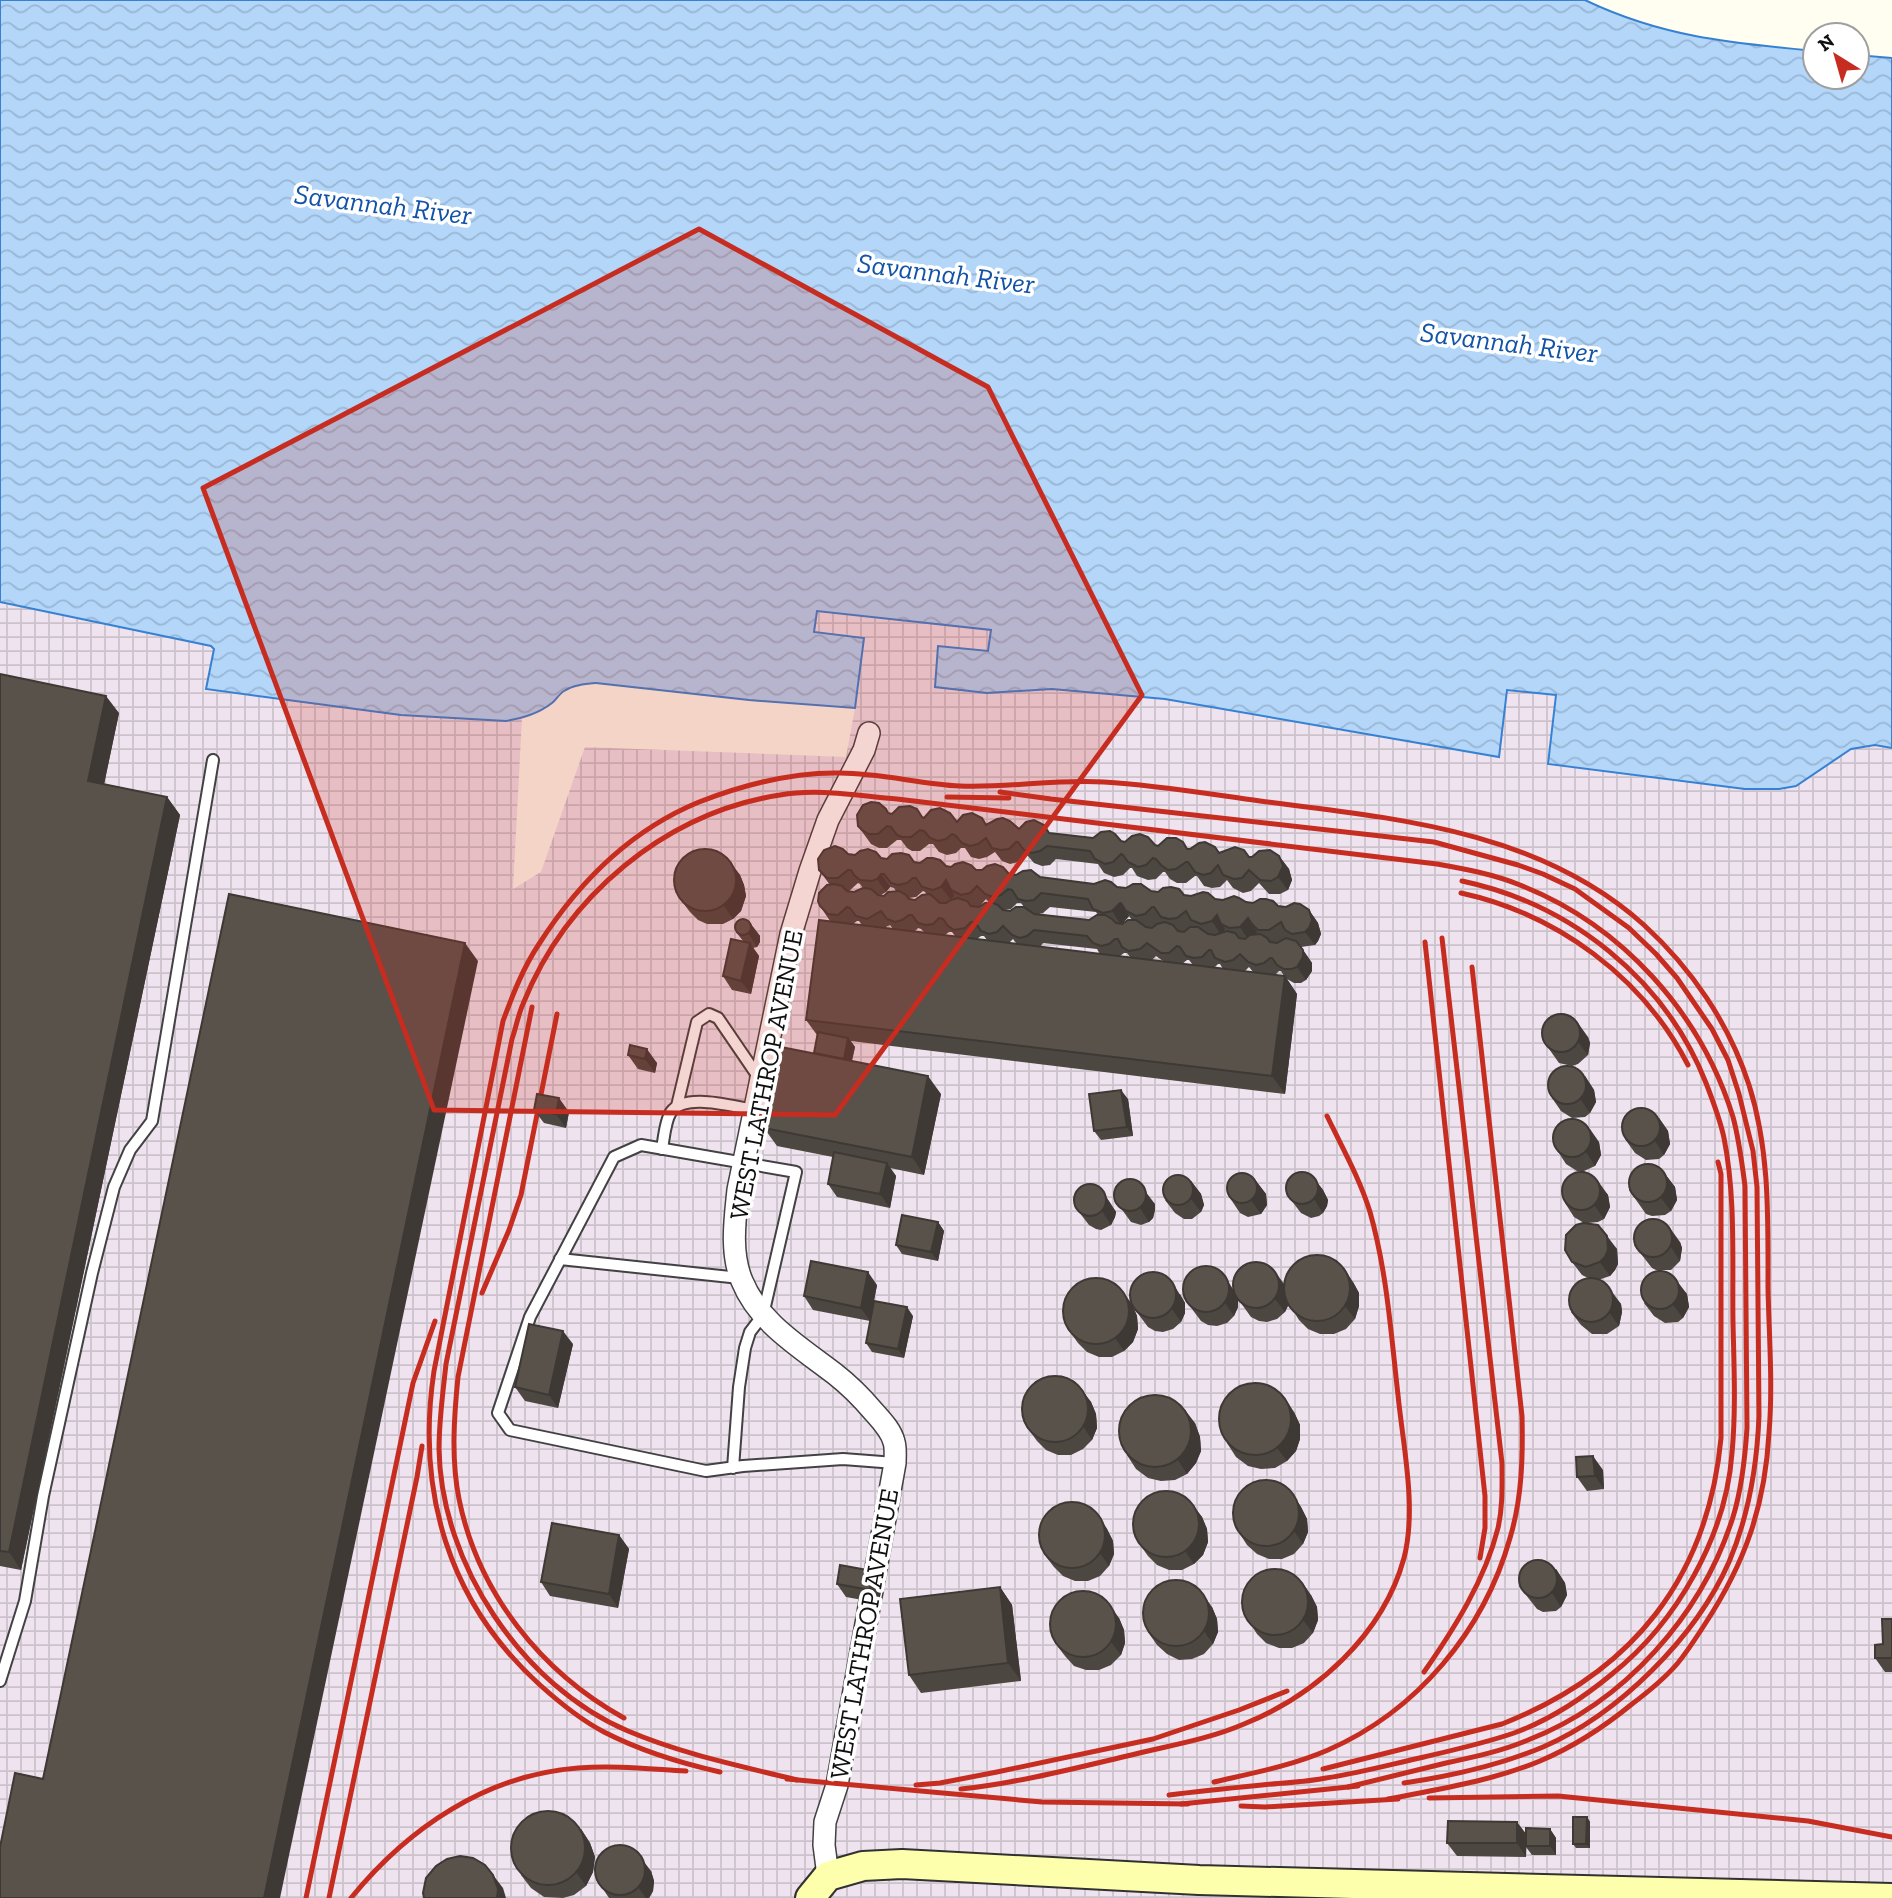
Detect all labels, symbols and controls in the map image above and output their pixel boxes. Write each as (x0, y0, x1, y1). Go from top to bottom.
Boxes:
north arrow (1801, 21, 1871, 91)
text: N (1813, 29, 1839, 56)
water label: Savannah River (293, 177, 474, 232)
water label: Savannah River (856, 246, 1037, 301)
water label: Savannah River (1419, 315, 1600, 370)
street label: WEST LATHROP AVENUE (722, 927, 810, 1223)
street label: WEST LATHROP AVENUE (823, 1486, 905, 1782)

